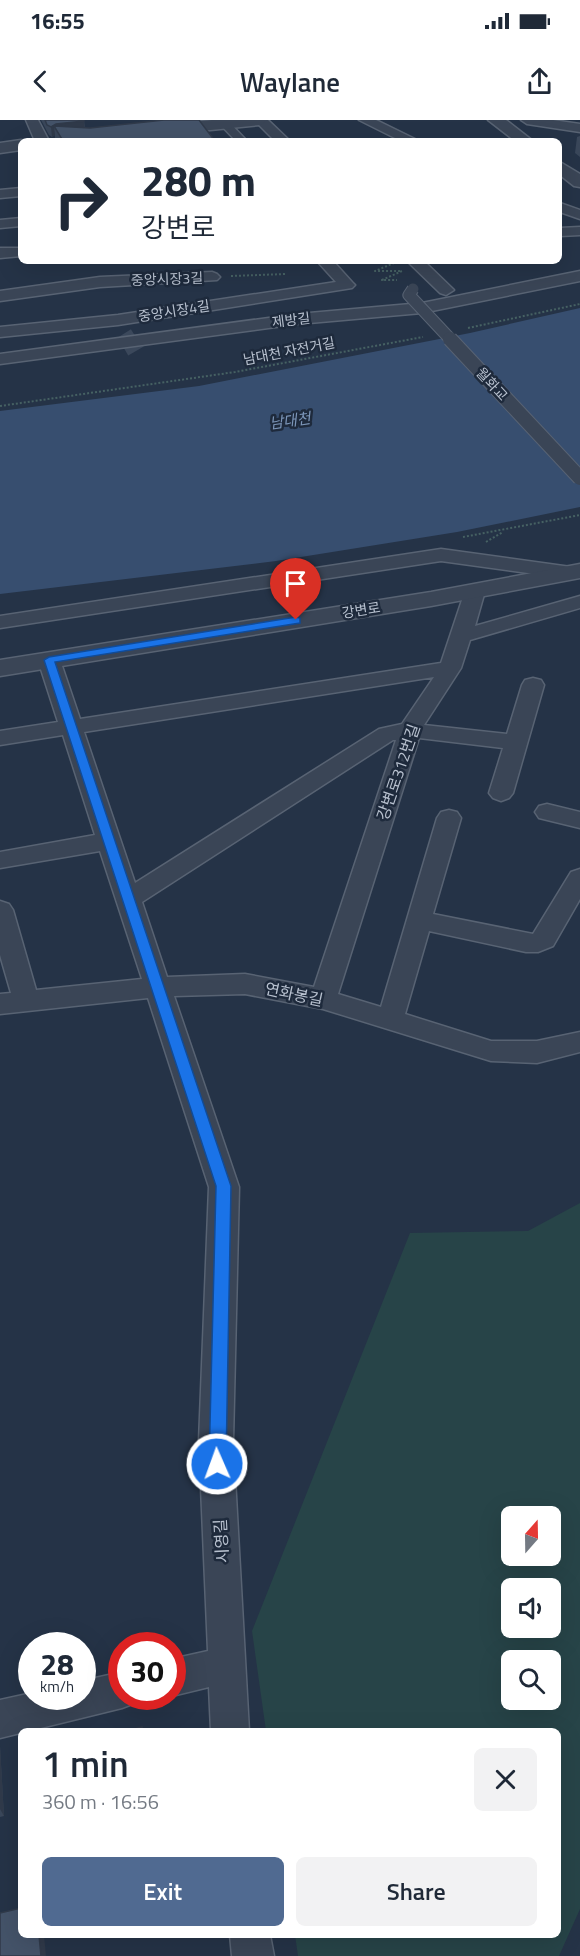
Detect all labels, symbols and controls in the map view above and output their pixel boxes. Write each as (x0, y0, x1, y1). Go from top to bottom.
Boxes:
text: 16:55 (30, 4, 85, 38)
text: Waylane (240, 61, 340, 102)
icon: back (24, 65, 57, 98)
icon: share (523, 65, 556, 98)
text: 280 m (141, 148, 256, 212)
icon: right (42, 162, 120, 240)
text: 강변로 (141, 206, 216, 247)
street label: 중앙시장3길 (131, 267, 203, 290)
street label: 중앙시장4길 (137, 294, 211, 327)
street label: 제방길 (270, 307, 311, 332)
street label: 남대천 자전거길 (241, 331, 337, 370)
street label: 월화교 (472, 362, 513, 405)
water label: 남대천 (268, 406, 314, 435)
pin (270, 558, 321, 620)
icon: arrive (279, 567, 312, 600)
street label: 강변로 (340, 596, 382, 623)
street label: 강변로312번길 (370, 721, 426, 823)
street label: 연화봉길 (263, 976, 325, 1012)
position arrow (185, 1432, 249, 1496)
north arrow (501, 1506, 561, 1566)
map controls (501, 1506, 561, 1710)
street label: 시영길 (208, 1518, 234, 1564)
button: sound (501, 1578, 561, 1638)
speed limit sign: 30 (108, 1632, 186, 1710)
text: 28 (40, 1641, 74, 1687)
button: search (501, 1650, 561, 1710)
text: km/h (40, 1675, 74, 1698)
text: 1 min (42, 1736, 129, 1791)
button: close (474, 1748, 537, 1811)
text: 360 m · 16:56 (42, 1786, 159, 1817)
button: Exit (42, 1857, 284, 1926)
button: Share (296, 1857, 537, 1926)

